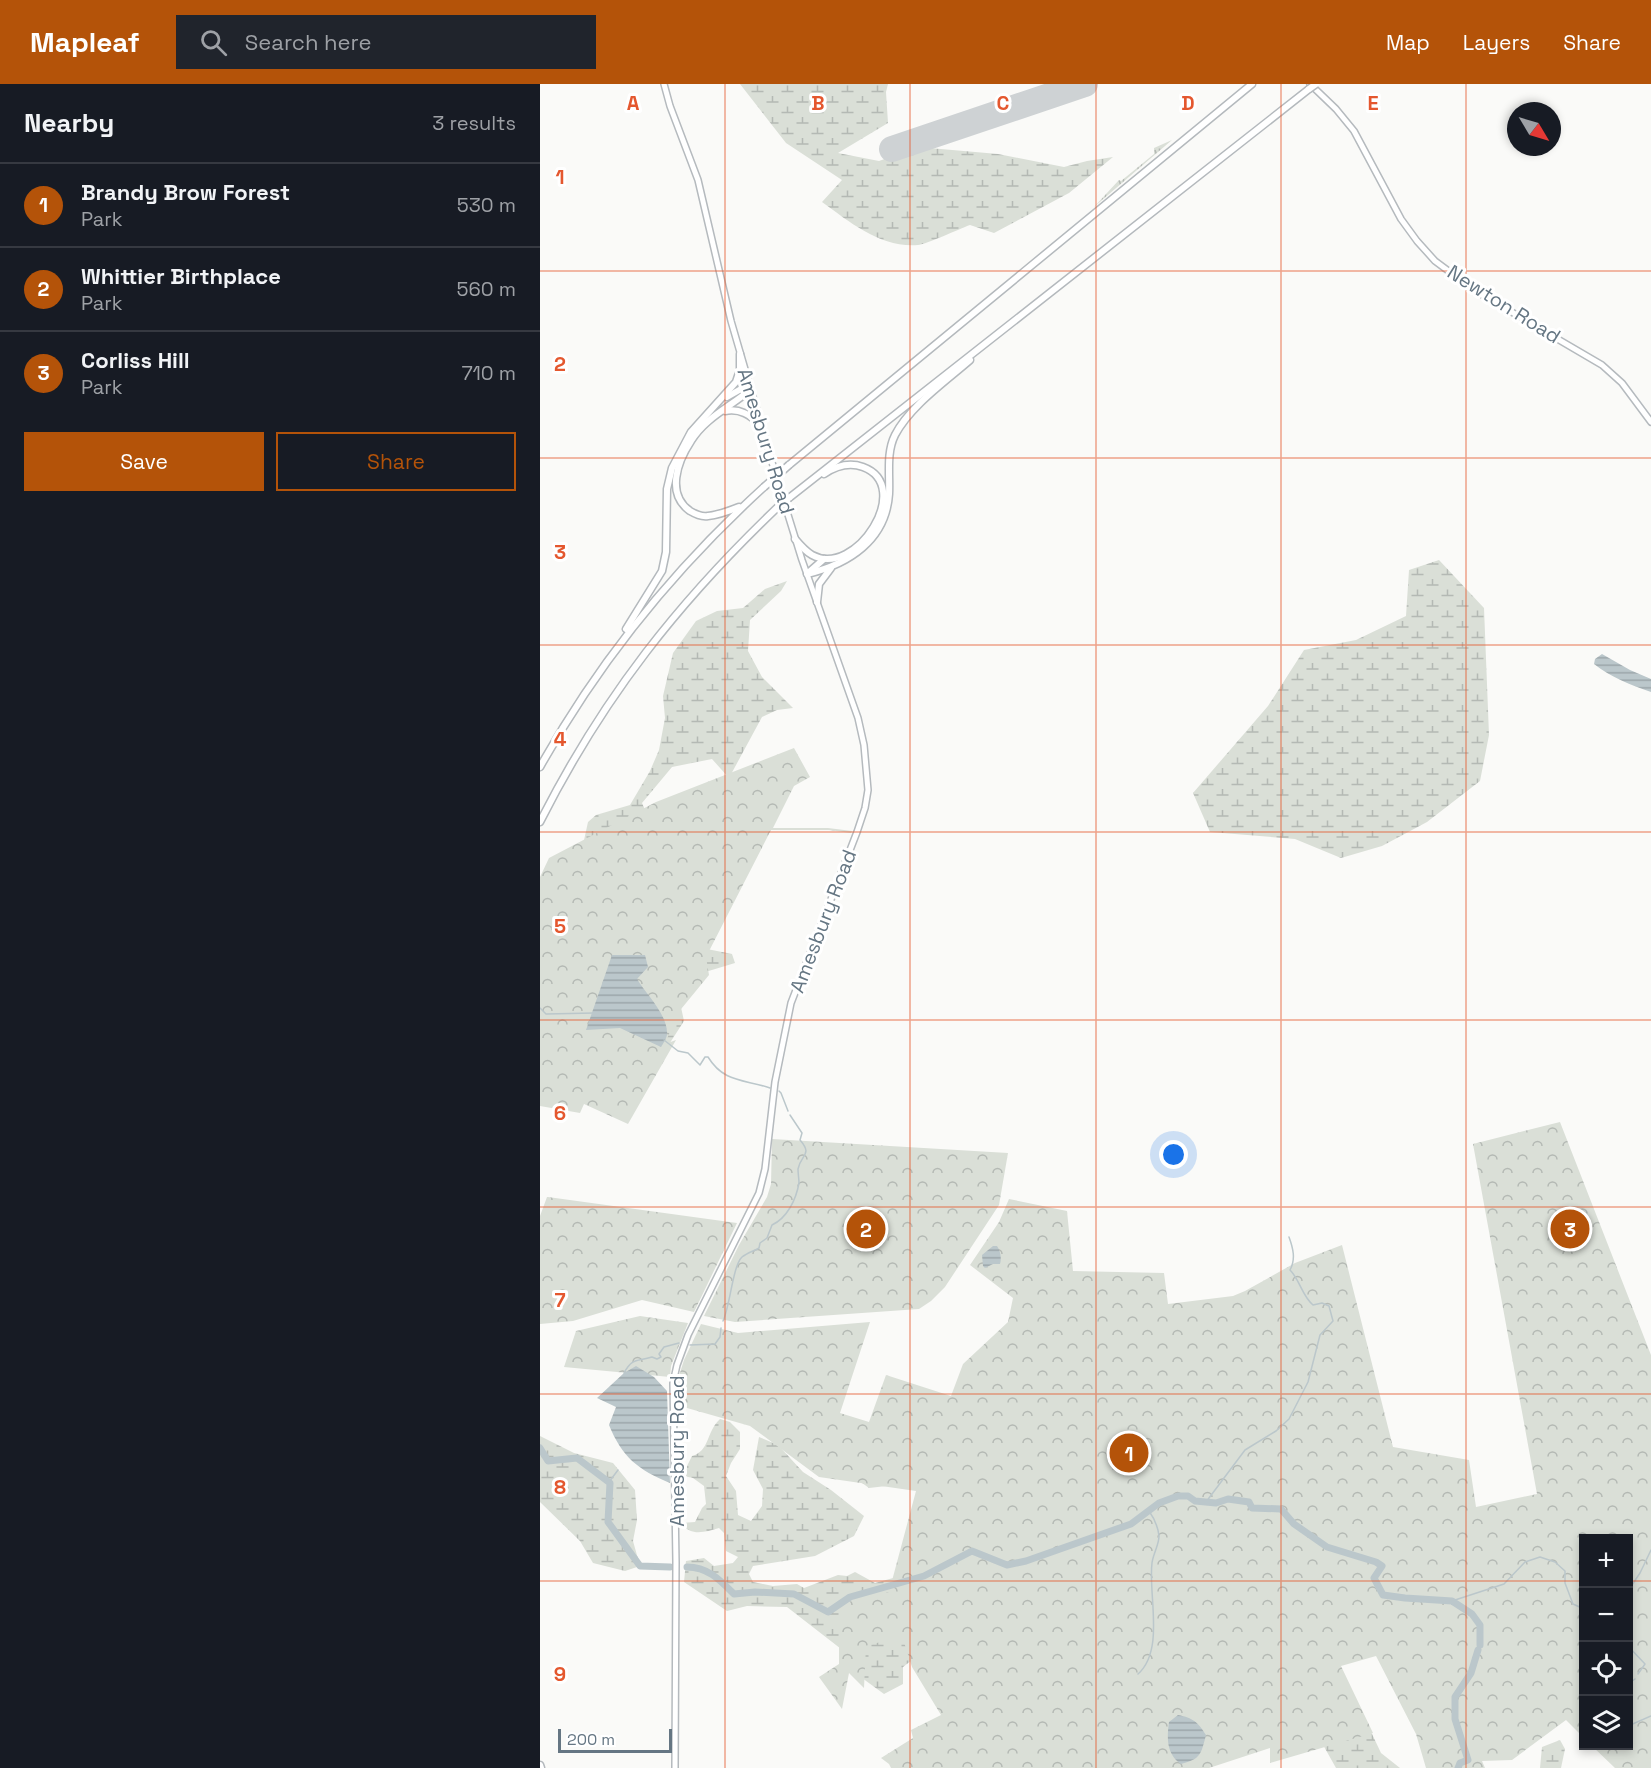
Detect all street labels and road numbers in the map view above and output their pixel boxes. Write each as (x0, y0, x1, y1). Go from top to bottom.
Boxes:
street label: Newton Road (1443, 259, 1565, 349)
street label: Amesbury Road (731, 365, 801, 517)
street label: Amesbury Road (784, 846, 862, 996)
street label: Amesbury Road (664, 1375, 690, 1527)

